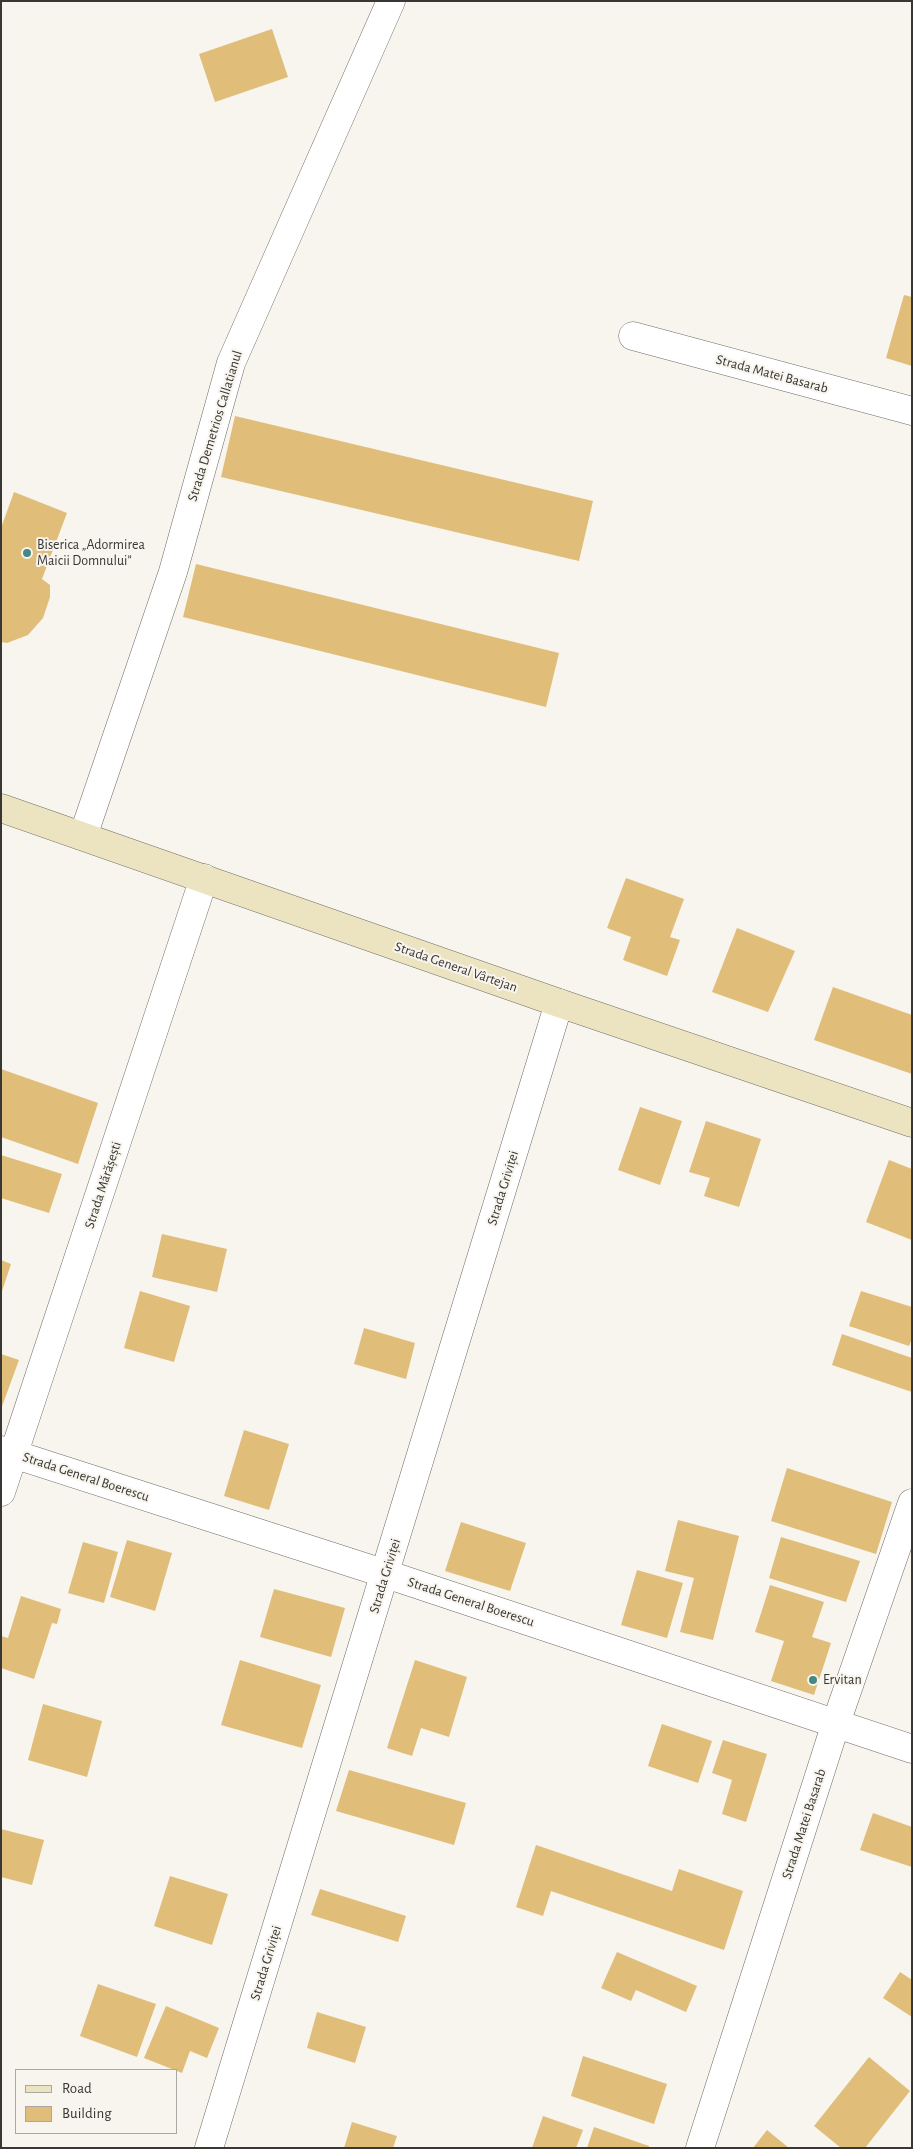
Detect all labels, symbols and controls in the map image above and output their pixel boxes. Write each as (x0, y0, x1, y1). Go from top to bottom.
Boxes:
street label: Strada Demetrios Callatianul (184, 348, 246, 504)
street label: Strada Matei Basarab (714, 351, 830, 397)
place label: Biserica „Adormirea Maicii Domnului” (37, 537, 145, 570)
marker: Biserica „Adormirea Maicii Domnului” (21, 547, 33, 559)
street label: Strada General Vârtejan (392, 938, 520, 996)
street label: Strada Mărășești (81, 1139, 125, 1231)
street label: Strada Griviței (484, 1149, 522, 1227)
street label: Strada General Boerescu (21, 1449, 151, 1505)
street label: Strada Griviței (366, 1537, 404, 1615)
street label: Strada General Boerescu (406, 1574, 536, 1630)
place label: Ervitan (823, 1672, 862, 1688)
marker: Ervitan (807, 1674, 819, 1686)
street label: Strada Matei Basarab (778, 1767, 830, 1881)
street label: Strada Griviței (247, 1924, 285, 2002)
legend (15, 2069, 178, 2134)
text: Road (62, 2081, 92, 2096)
text: Building (62, 2106, 112, 2121)

